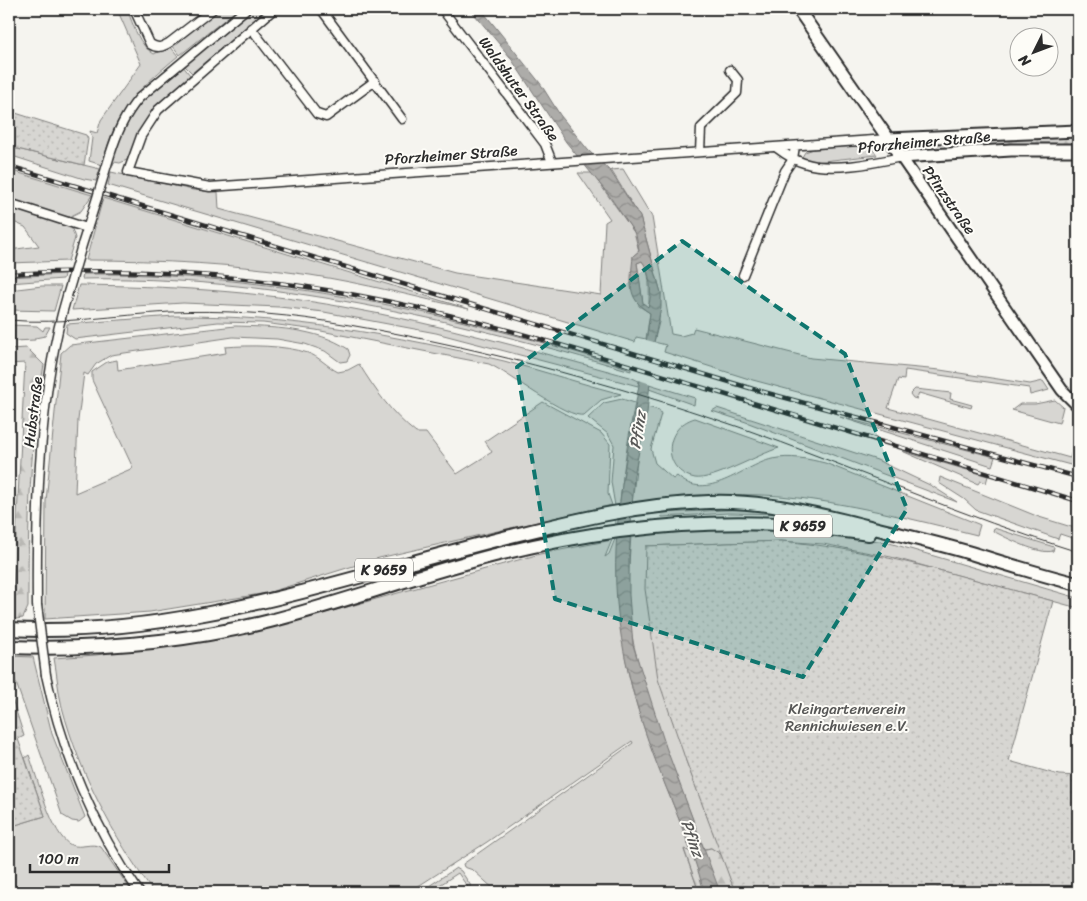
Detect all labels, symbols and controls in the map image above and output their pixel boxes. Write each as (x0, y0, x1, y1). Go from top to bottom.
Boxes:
north arrow (1010, 28, 1060, 78)
street label: Waldshuter Straße (472, 31, 566, 147)
text: N (1012, 48, 1038, 73)
street label: Pforzheimer Straße (857, 123, 991, 161)
street label: Pforzheimer Straße (384, 137, 518, 173)
street label: Pfinzstraße (915, 160, 983, 240)
street label: Hubstraße (16, 375, 50, 449)
water label: Pfinz (620, 407, 655, 451)
road number: K 9659 (774, 514, 832, 538)
road number: K 9659 (355, 558, 413, 582)
park label: Kleingartenverein Rennichwiesen e.V. (785, 696, 909, 739)
water label: Pfinz (672, 815, 713, 863)
scale bar (30, 841, 169, 873)
text: 100 m (38, 846, 79, 872)

